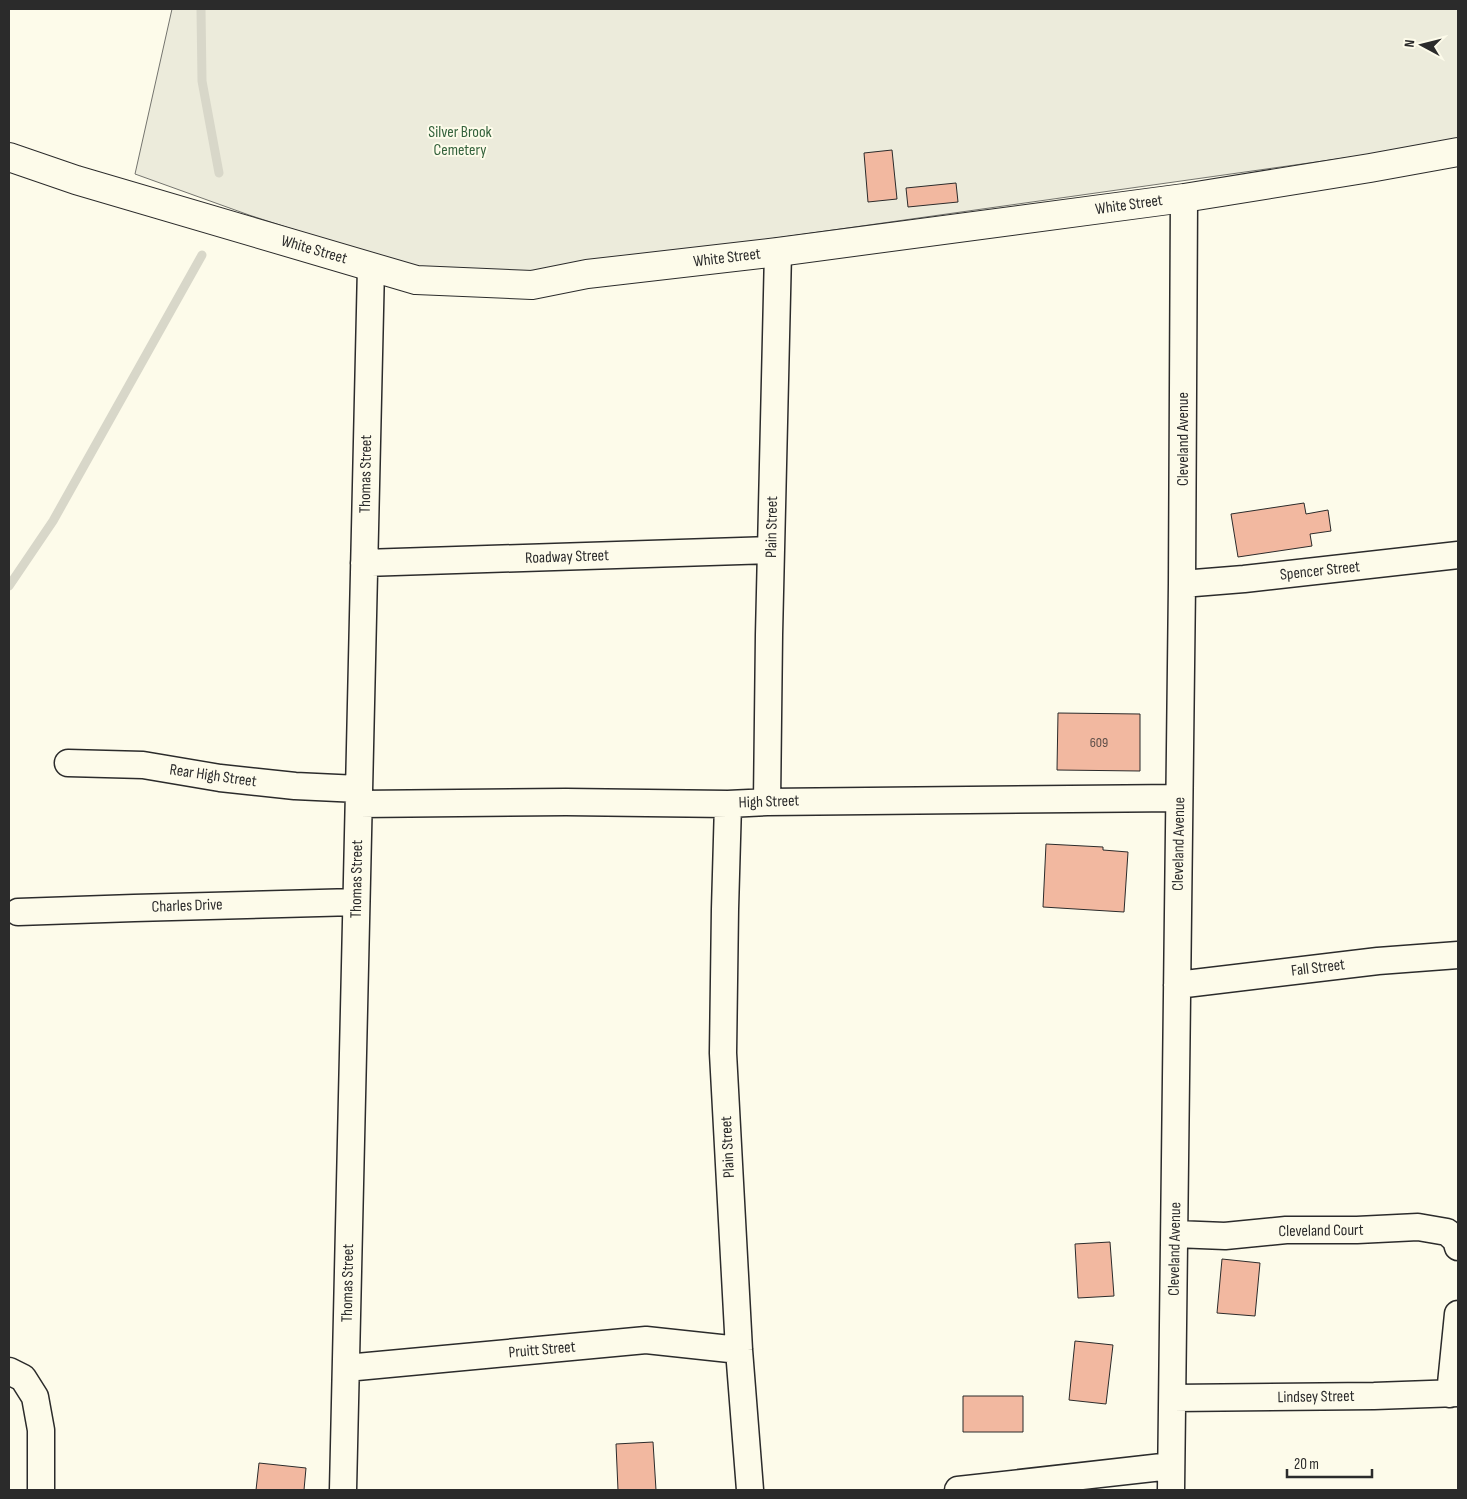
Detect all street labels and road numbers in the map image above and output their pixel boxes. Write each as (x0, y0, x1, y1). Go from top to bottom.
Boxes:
street label: White Street (1094, 191, 1164, 219)
street label: White Street (279, 232, 349, 268)
street label: White Street (692, 244, 762, 272)
street label: Cleveland Avenue (1174, 392, 1193, 486)
street label: Thomas Street (356, 435, 376, 513)
street label: Plain Street (762, 496, 782, 558)
street label: Roadway Street (525, 546, 609, 568)
street label: Spencer Street (1279, 557, 1361, 585)
street label: Rear High Street (168, 760, 258, 792)
street label: High Street (738, 791, 800, 813)
street label: Cleveland Avenue (1169, 797, 1189, 891)
street label: Thomas Street (347, 840, 367, 918)
street label: Charles Drive (151, 895, 223, 917)
street label: Fall Street (1290, 955, 1346, 981)
street label: Plain Street (717, 1115, 739, 1178)
street label: Cleveland Avenue (1165, 1202, 1185, 1296)
street label: Cleveland Court (1278, 1221, 1364, 1241)
street label: Thomas Street (338, 1244, 358, 1322)
street label: Pruitt Street (508, 1338, 576, 1362)
street label: Lindsey Street (1277, 1387, 1355, 1407)

